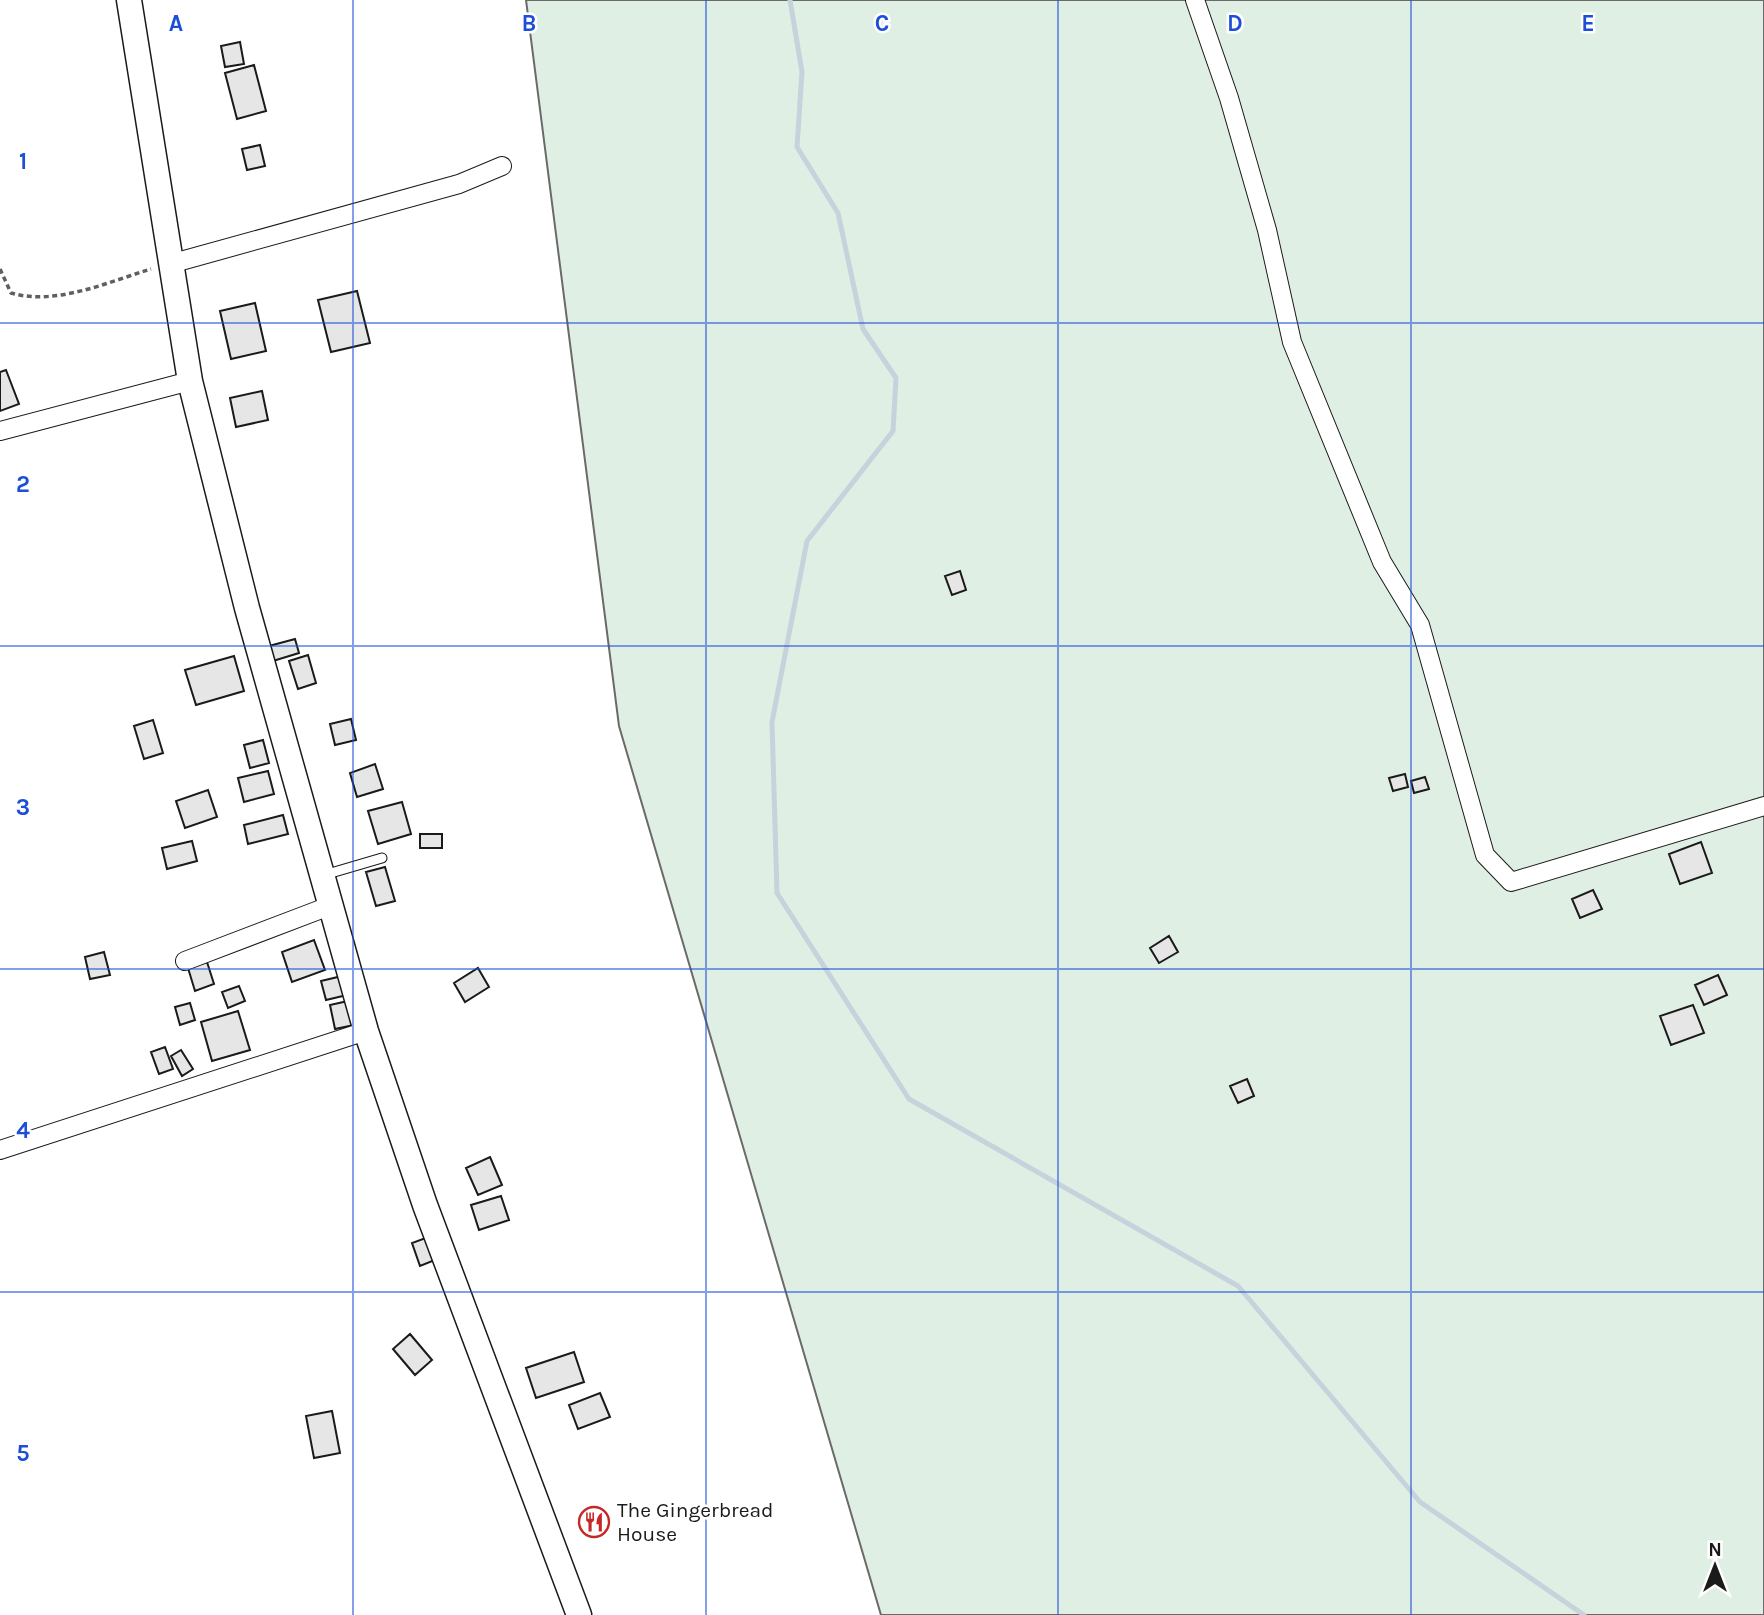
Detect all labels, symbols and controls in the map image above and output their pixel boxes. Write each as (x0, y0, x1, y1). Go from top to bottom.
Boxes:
text: A (169, 10, 183, 37)
text: B (522, 10, 536, 37)
text: C (875, 10, 889, 37)
text: D (1227, 10, 1243, 37)
text: E (1581, 10, 1595, 37)
text: 1 (19, 148, 27, 175)
text: 2 (16, 471, 30, 498)
text: 3 (16, 794, 30, 821)
text: 4 (16, 1117, 30, 1144)
text: 5 (16, 1440, 30, 1467)
place label: The Gingerbread House (617, 1498, 773, 1546)
restaurant icon: The Gingerbread House (577, 1505, 611, 1539)
north arrow (1680, 1531, 1750, 1601)
text: N (1708, 1539, 1722, 1561)

